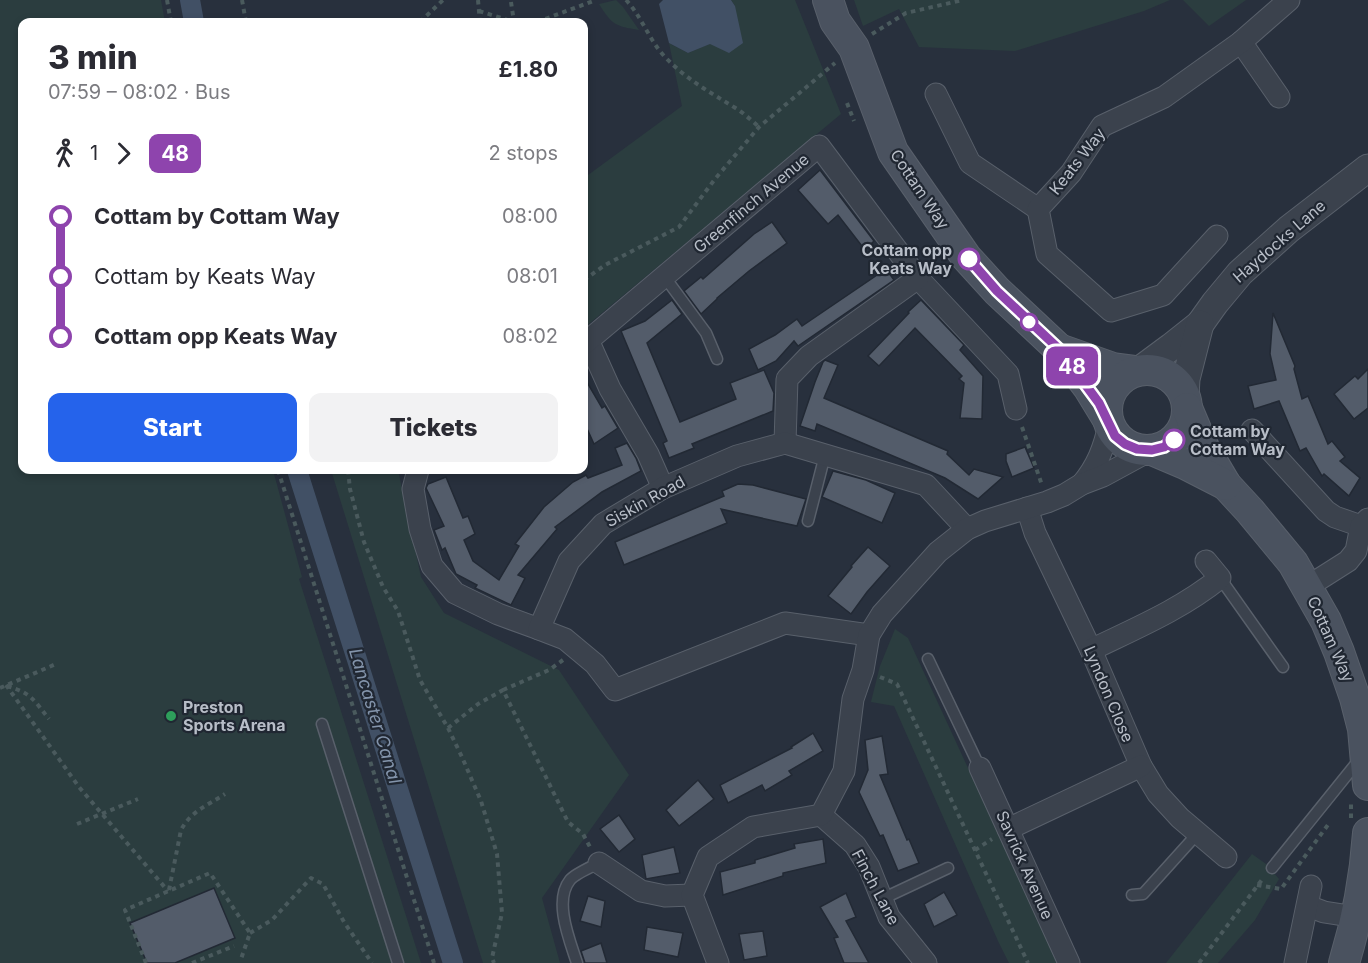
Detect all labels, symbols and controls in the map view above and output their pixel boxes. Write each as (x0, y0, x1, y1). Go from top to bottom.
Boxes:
text: 3 min (48, 37, 138, 77)
text: £1.80 (499, 56, 558, 82)
text: 07:59 – 08:02 · Bus (48, 80, 231, 104)
street label: Keats Way (1045, 124, 1109, 198)
icon: walk (48, 137, 81, 170)
icon: forward (107, 137, 140, 170)
text: 1 (90, 141, 98, 165)
text: 48 (161, 141, 189, 166)
text: 2 stops (488, 141, 558, 165)
street label: Cottam Way (886, 145, 954, 233)
street label: Greenfinch Avenue (689, 149, 813, 257)
street label: Haydocks Lane (1229, 195, 1329, 287)
text: Cottam by Cottam Way (94, 203, 340, 229)
text: 08:00 (502, 204, 558, 228)
place label: Cottam opp Keats Way (861, 240, 952, 278)
marker: Cottam opp Keats Way (958, 248, 980, 270)
text: Cottam by Keats Way (94, 263, 316, 289)
text: 08:01 (506, 264, 558, 288)
unlabelled marker (1020, 313, 1038, 331)
text: Cottam opp Keats Way (94, 323, 337, 349)
text: 08:02 (502, 324, 558, 348)
line badge: 48 (1045, 346, 1099, 386)
text: 48 (1058, 354, 1086, 379)
button: Start (48, 393, 297, 462)
button: Tickets (309, 393, 558, 462)
place label: Cottam by Cottam Way (1190, 421, 1285, 459)
marker: Cottam by Cottam Way (1163, 429, 1185, 451)
street label: Siskin Road (602, 471, 688, 531)
street label: Cottam Way (1303, 593, 1359, 685)
street label: Lyndon Close (1080, 643, 1138, 745)
water label: Lancaster Canal (345, 645, 406, 787)
place label: Preston Sports Arena (183, 697, 286, 735)
marker: Preston Sports Arena (164, 709, 178, 723)
street label: Savrick Avenue (992, 808, 1058, 922)
street label: Finch Lane (848, 846, 904, 928)

